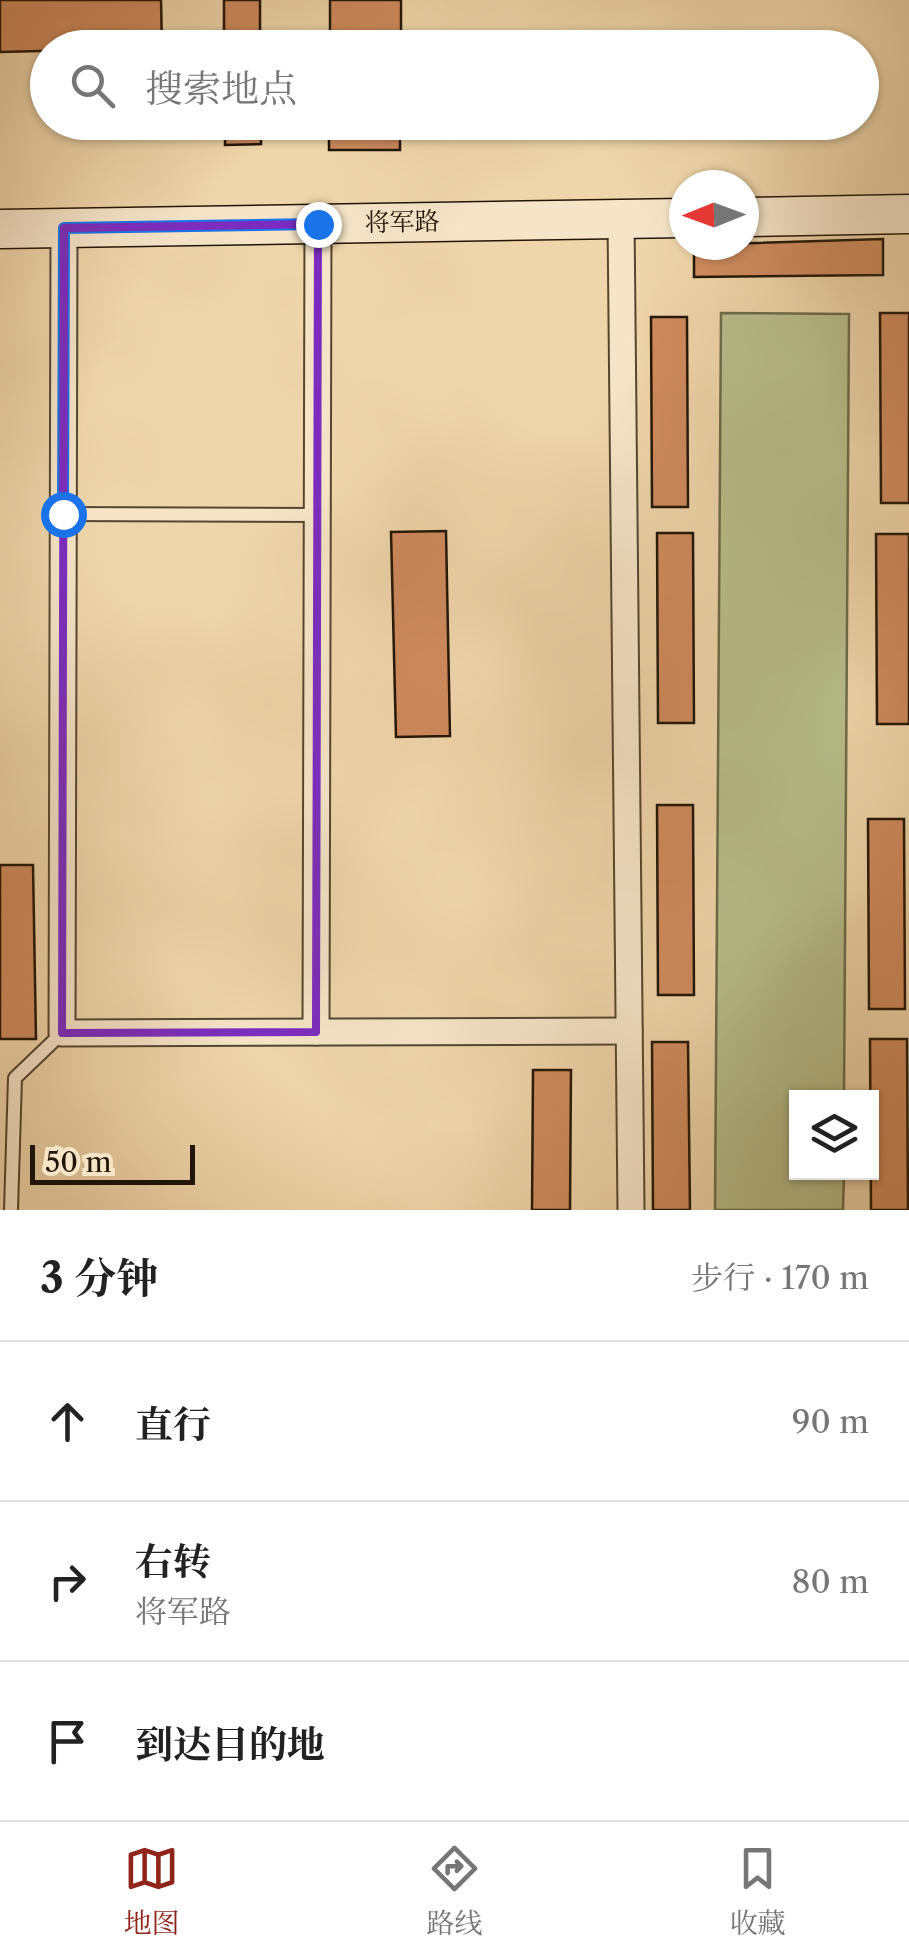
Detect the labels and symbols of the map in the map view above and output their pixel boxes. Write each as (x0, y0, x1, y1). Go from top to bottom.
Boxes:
north arrow (669, 170, 759, 260)
route end (296, 202, 342, 248)
street label: 将军路 (364, 206, 440, 238)
route start (41, 492, 87, 538)
scale bar (30, 1140, 195, 1184)

